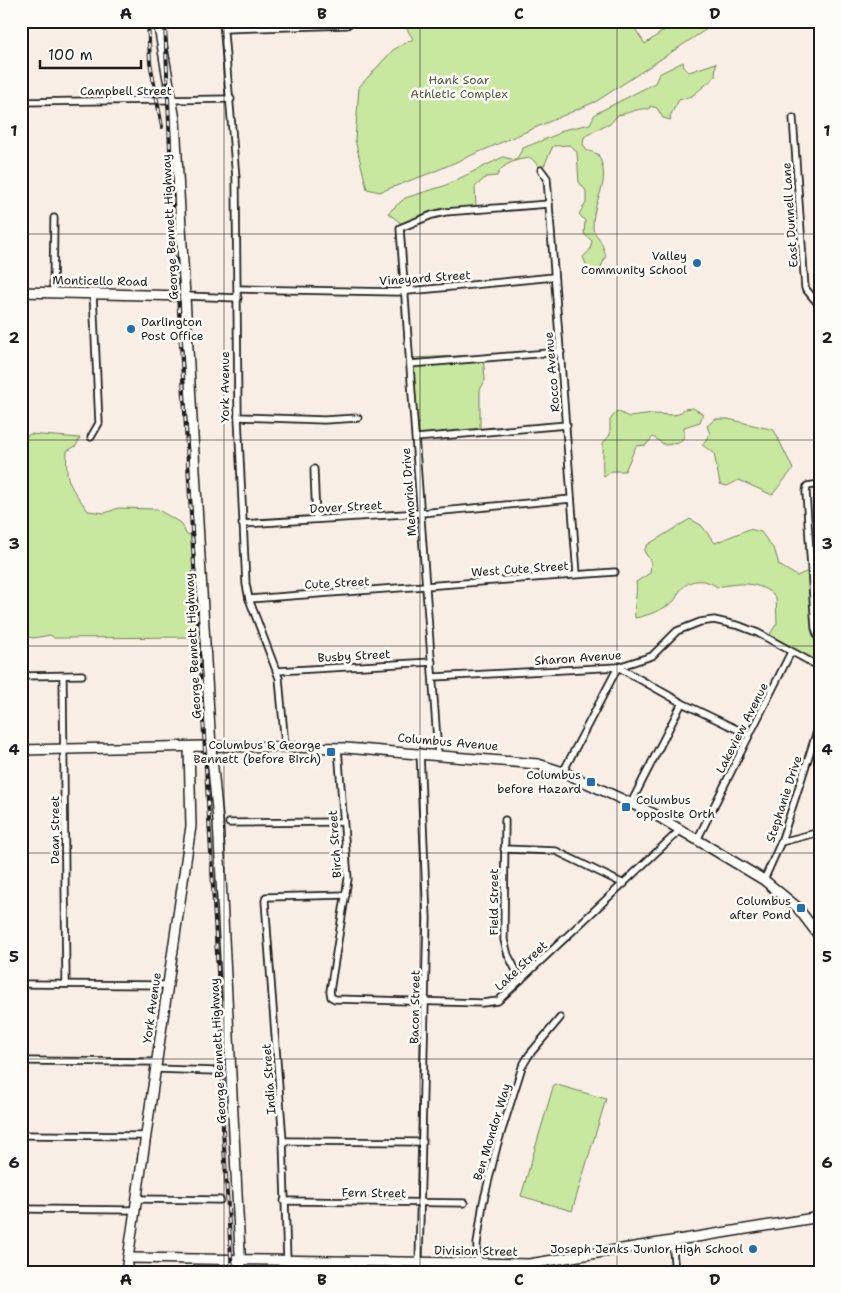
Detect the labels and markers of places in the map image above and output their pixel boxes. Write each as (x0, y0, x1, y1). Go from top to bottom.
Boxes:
place label: Valley Community School (581, 248, 687, 278)
marker: Valley Community School (691, 257, 703, 269)
place label: Darlington Post Office (141, 314, 204, 344)
marker: Darlington Post Office (125, 323, 137, 335)
place label: Columbus & George Bennett (before Birch) (194, 737, 321, 767)
marker: Columbus & George Bennett (before Birch) (325, 746, 337, 758)
place label: Columbus before Hazard (497, 767, 581, 797)
marker: Columbus before Hazard (585, 776, 597, 788)
place label: Columbus opposite Orth (636, 792, 715, 822)
marker: Columbus opposite Orth (620, 801, 632, 813)
place label: Columbus after Pond (729, 893, 791, 923)
marker: Columbus after Pond (795, 902, 807, 914)
place label: Joseph Jenks Junior High School (550, 1241, 743, 1257)
marker: Joseph Jenks Junior High School (747, 1243, 759, 1255)

